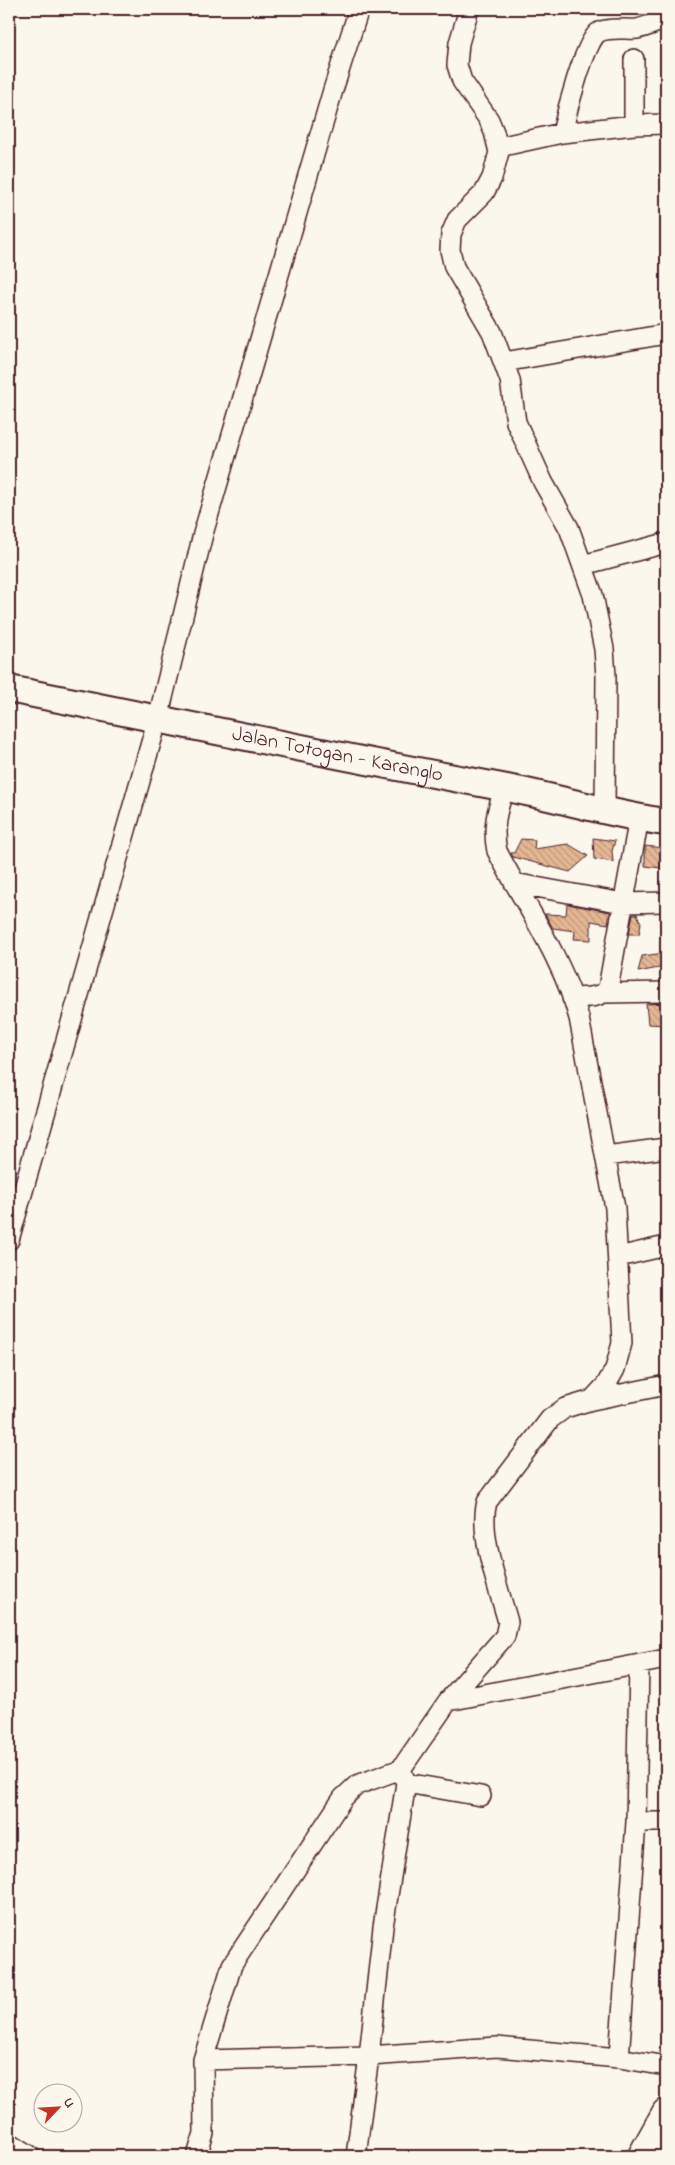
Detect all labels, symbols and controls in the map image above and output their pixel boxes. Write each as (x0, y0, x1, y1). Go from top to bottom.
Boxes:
street label: Jalan Totogan - Karanglo (229, 719, 446, 791)
north arrow (32, 2082, 82, 2132)
text: U (57, 2095, 80, 2112)

